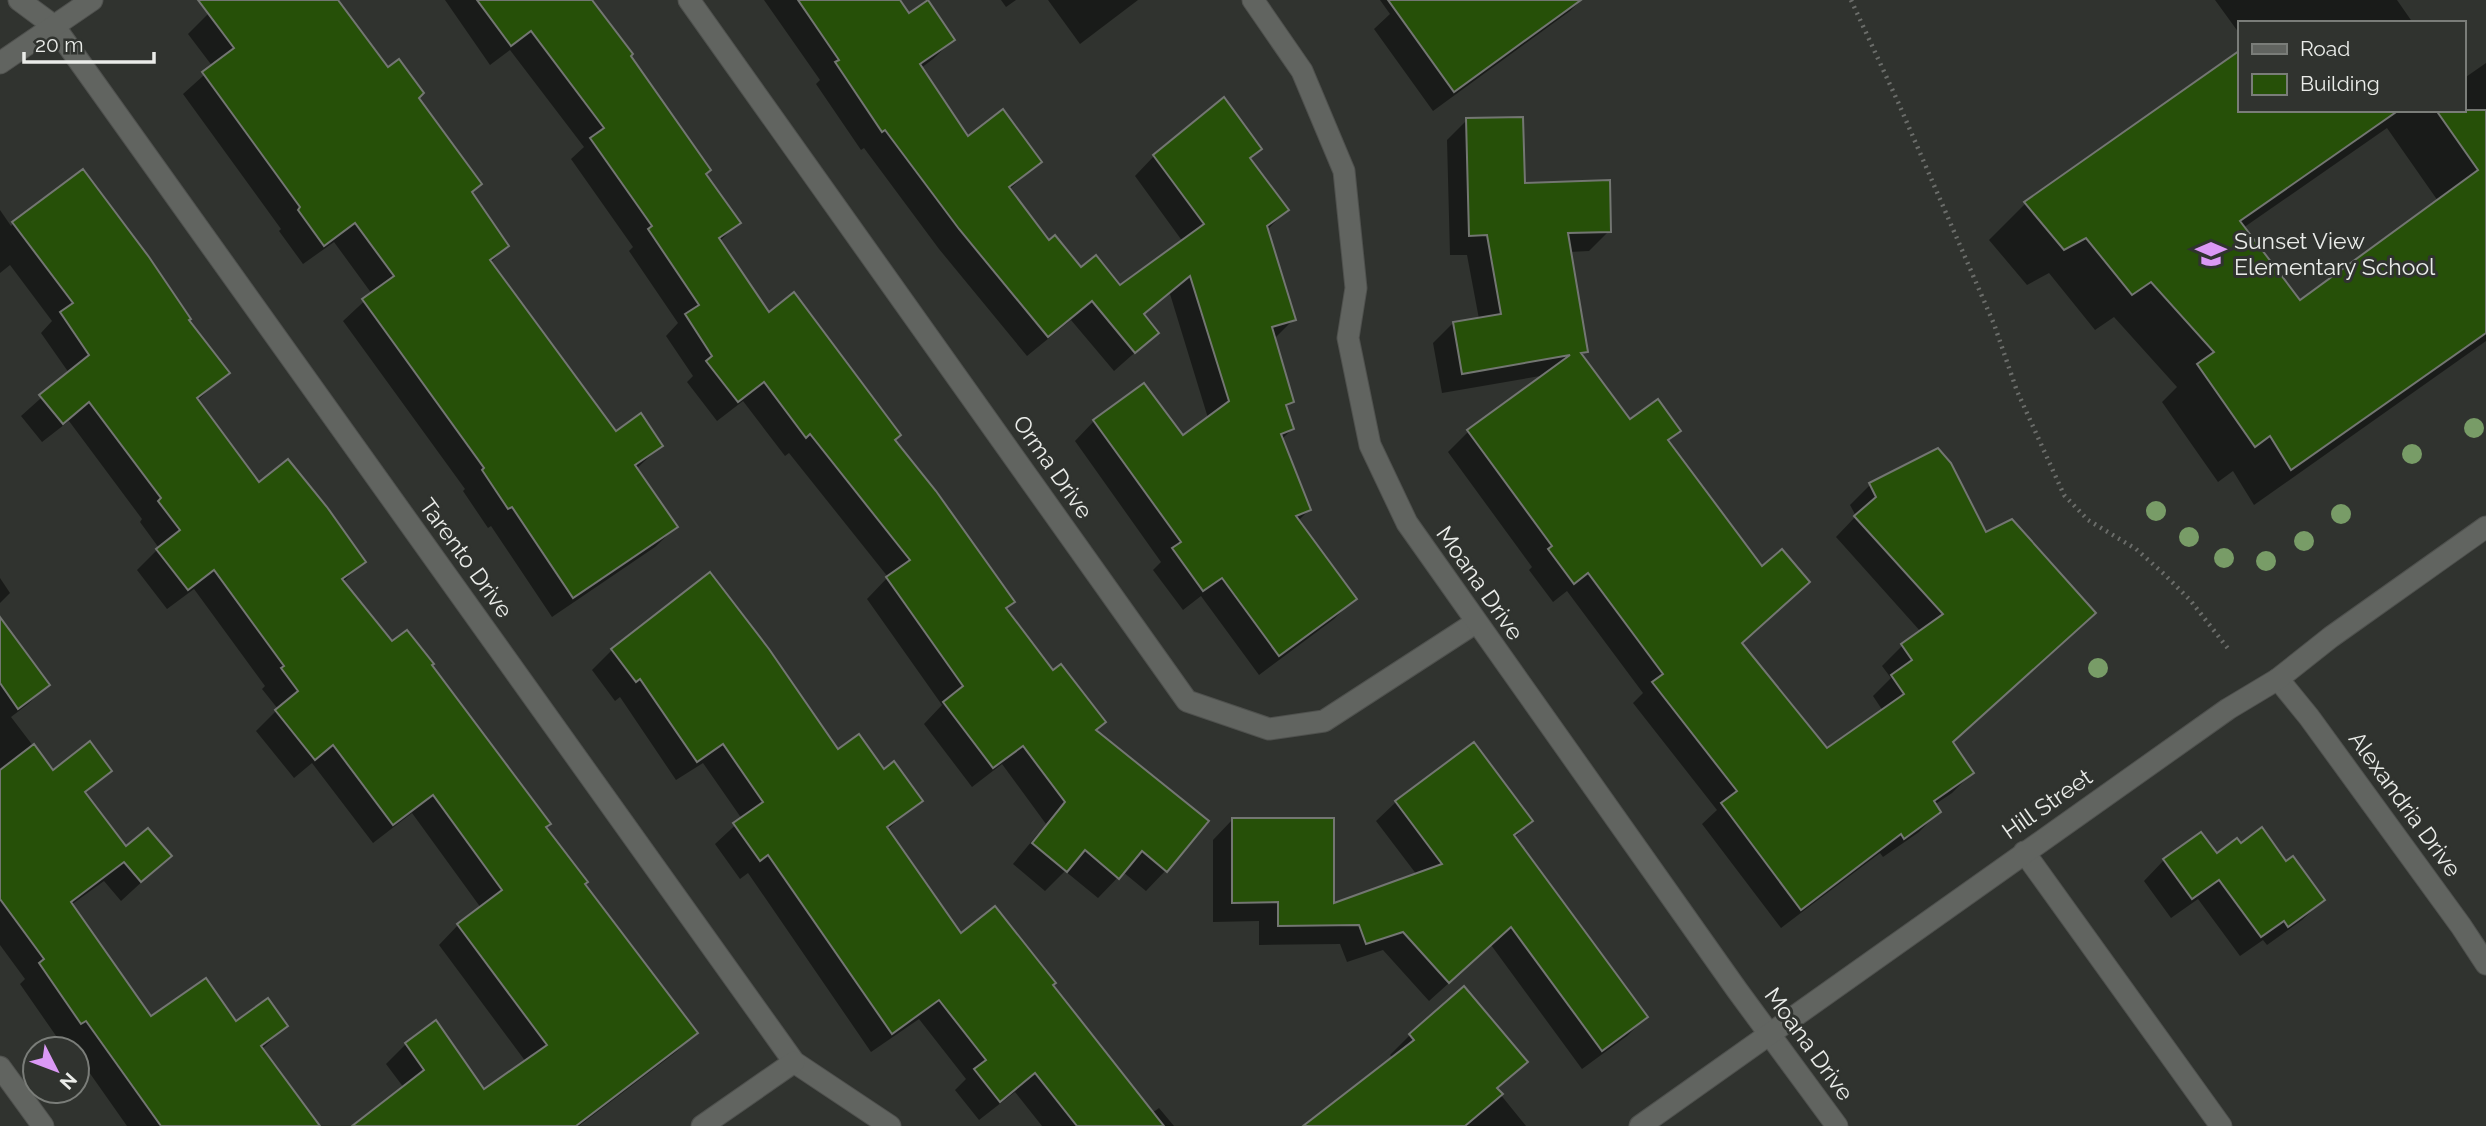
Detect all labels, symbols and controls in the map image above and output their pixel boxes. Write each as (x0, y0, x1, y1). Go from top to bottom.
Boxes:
scale bar (24, 21, 154, 65)
legend (2238, 21, 2465, 112)
text: 20 m (35, 32, 83, 57)
text: Road (2300, 36, 2350, 61)
text: Building (2300, 71, 2380, 96)
place label: Sunset View Elementary School (2234, 227, 2436, 280)
school or university icon: Sunset View Elementary School (2194, 237, 2228, 271)
street label: Orma Drive (1008, 410, 1099, 523)
street label: Tarento Drive (414, 493, 519, 623)
street label: Moana Drive (1431, 521, 1530, 645)
street label: Alexandria Drive (2344, 726, 2467, 882)
street label: Hill Street (1997, 763, 2097, 844)
street label: Moana Drive (1759, 982, 1859, 1105)
north arrow (21, 1035, 91, 1105)
text: N (56, 1069, 82, 1094)

